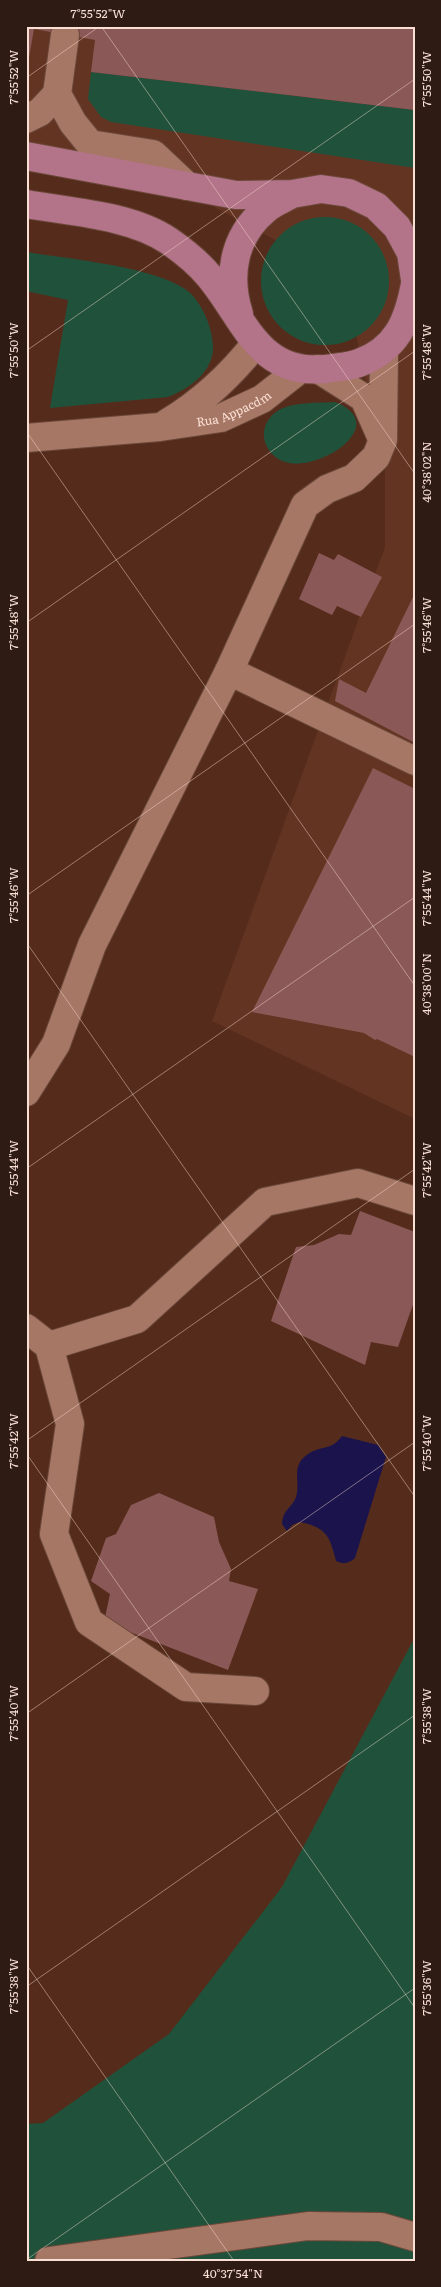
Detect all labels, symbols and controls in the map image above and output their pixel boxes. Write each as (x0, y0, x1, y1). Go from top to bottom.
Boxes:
text: 7°55'52"W (71, 4, 125, 22)
text: 7°55'52"W (4, 50, 22, 104)
text: 7°55'50"W (417, 51, 435, 107)
text: 7°55'50"W (4, 322, 22, 378)
text: 7°55'48"W (417, 324, 435, 380)
street label: Rua Appacdm (195, 386, 275, 431)
text: 40°38'02"N (417, 442, 435, 503)
text: 7°55'48"W (4, 594, 22, 650)
text: 7°55'46"W (417, 597, 435, 653)
text: 7°55'46"W (4, 867, 22, 923)
text: 7°55'44"W (417, 870, 435, 926)
text: 40°38'00"N (417, 953, 435, 1015)
text: 7°55'44"W (4, 1140, 22, 1196)
text: 7°55'42"W (417, 1142, 435, 1198)
text: 7°55'42"W (4, 1413, 22, 1469)
text: 7°55'40"W (417, 1415, 435, 1471)
text: 7°55'40"W (4, 1685, 22, 1741)
text: 7°55'38"W (417, 1688, 435, 1744)
text: 7°55'38"W (4, 1958, 22, 2014)
text: 7°55'36"W (417, 1960, 435, 2016)
text: 40°37'54"N (203, 2264, 263, 2282)

